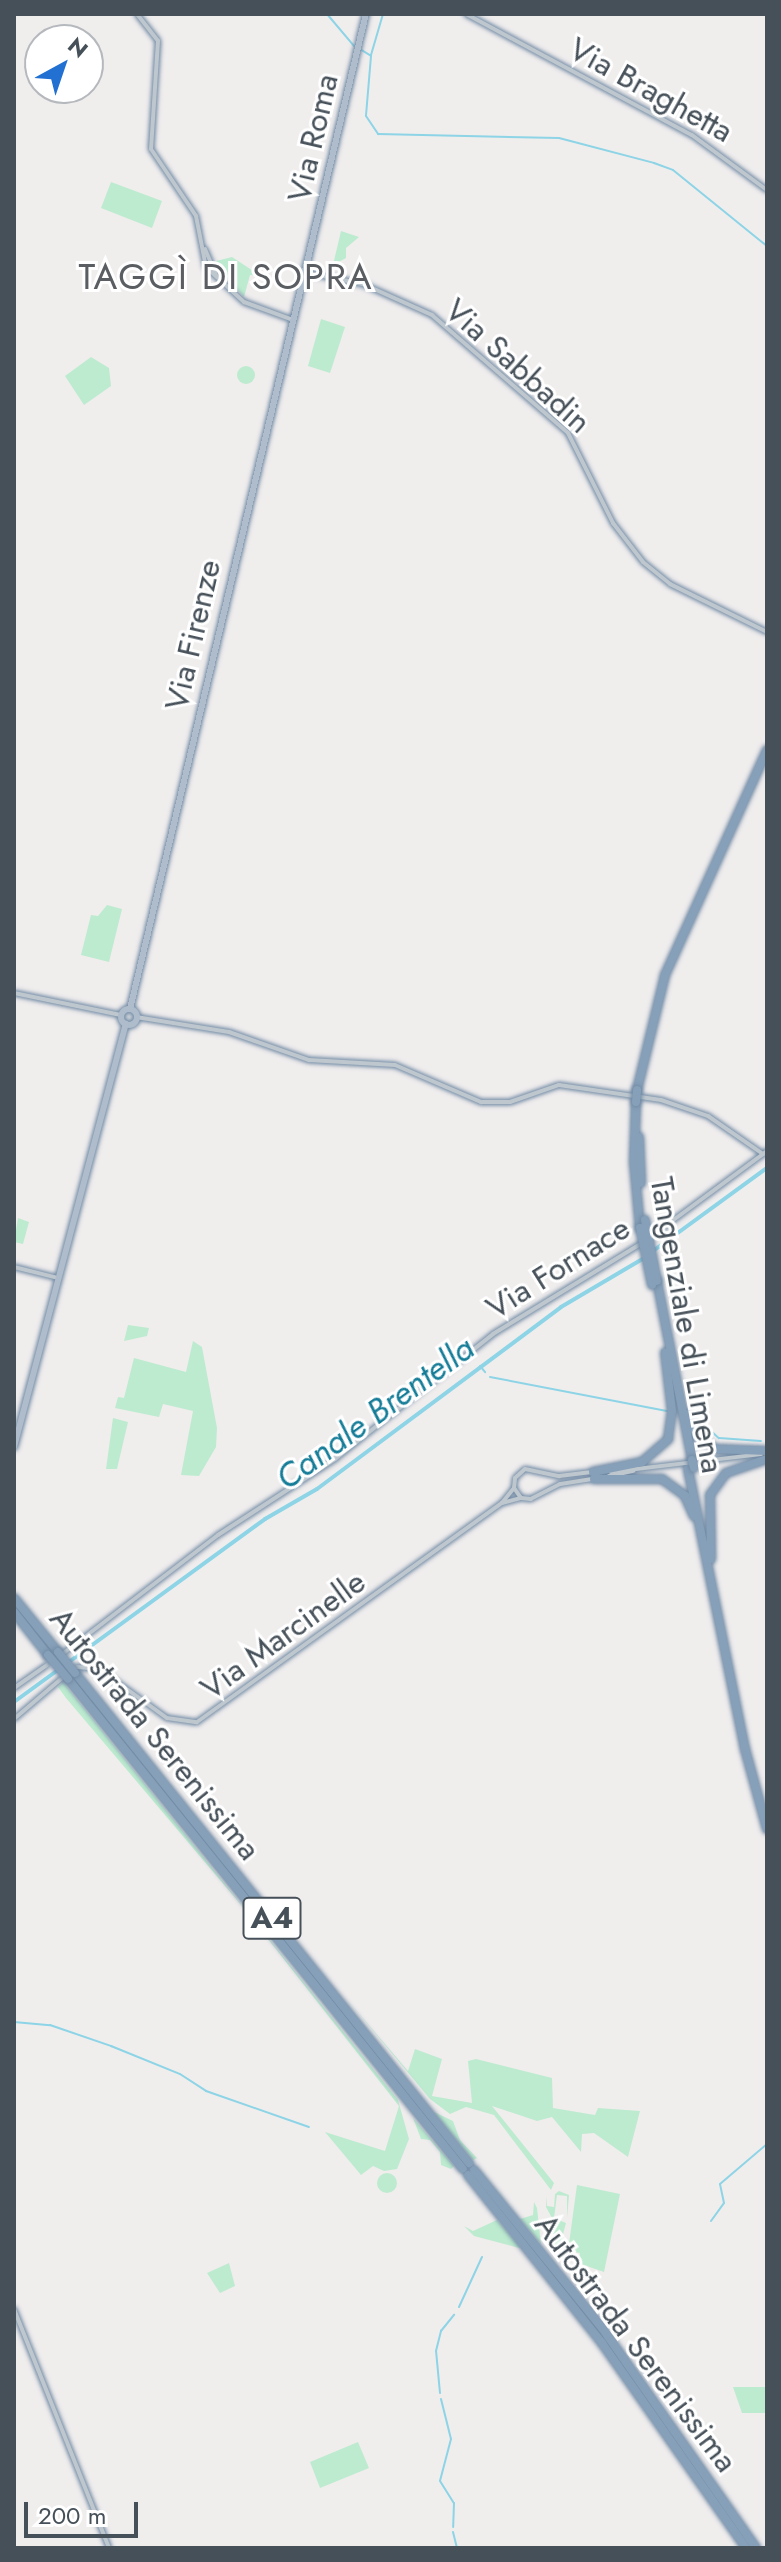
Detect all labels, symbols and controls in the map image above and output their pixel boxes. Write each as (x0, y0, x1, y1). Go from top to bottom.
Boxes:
north arrow (24, 24, 104, 104)
text: N (61, 29, 95, 65)
street label: Via Braghetta (563, 29, 739, 151)
street label: Via Roma (280, 70, 346, 206)
district label: TAGGÌ DI SOPRA (78, 255, 374, 299)
street label: Via Sabbadin (437, 291, 599, 441)
street label: Via Firenze (157, 556, 229, 714)
street label: Tangenziale di Limena (642, 1174, 732, 1476)
street label: Via Fornace (479, 1209, 637, 1327)
water label: Canale Brentella (268, 1327, 482, 1499)
street label: Via Marcinelle (193, 1562, 373, 1708)
street label: Autostrada Serenissima (42, 1600, 268, 1868)
road number: A4 (242, 1892, 302, 1944)
street label: Autostrada Serenissima (526, 2206, 746, 2480)
scale bar (28, 2486, 142, 2536)
text: 200 m (38, 2498, 106, 2533)

